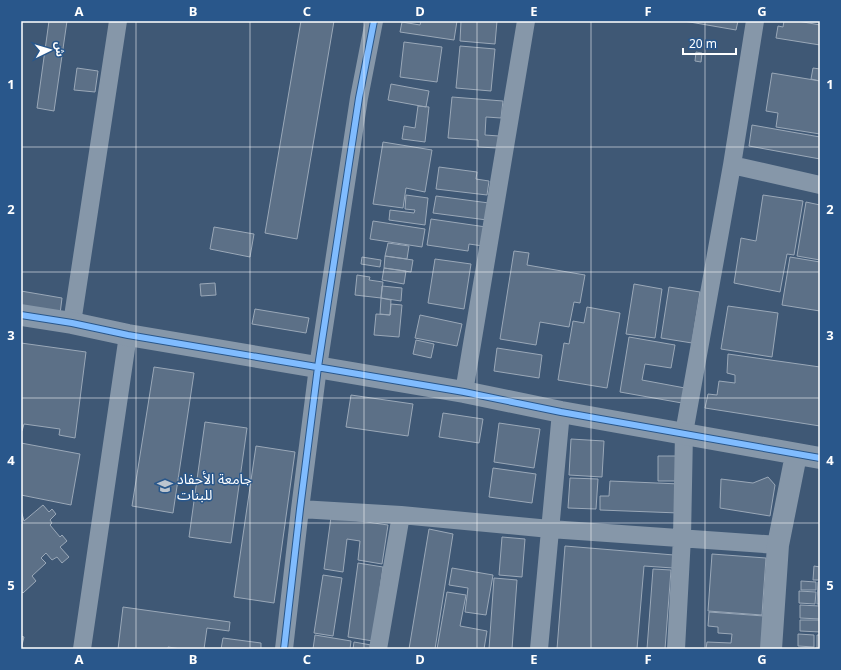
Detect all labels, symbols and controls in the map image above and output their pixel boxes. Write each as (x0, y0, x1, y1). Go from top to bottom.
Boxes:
text: A (75, 2, 84, 20)
text: B (189, 2, 197, 20)
text: C (303, 2, 311, 20)
text: D (415, 2, 425, 20)
text: E (530, 2, 538, 20)
text: F (644, 2, 652, 20)
text: G (757, 2, 767, 20)
north arrow (30, 30, 70, 70)
scale bar (683, 30, 736, 56)
text: 20 m (689, 35, 717, 52)
text: ش (52, 41, 69, 57)
text: 1 (7, 75, 15, 93)
text: 1 (826, 75, 834, 93)
text: 2 (7, 200, 15, 218)
text: 2 (826, 200, 834, 218)
text: 3 (7, 326, 15, 344)
text: 3 (826, 326, 834, 344)
text: 4 (7, 451, 15, 469)
text: 4 (826, 451, 834, 469)
place label: جامعة الأحفاد للبنات (177, 469, 252, 504)
school or university icon: جامعة الأحفاد للبنات (156, 477, 174, 495)
text: 5 (7, 576, 15, 594)
text: 5 (826, 576, 834, 594)
text: A (75, 650, 84, 668)
text: B (189, 650, 197, 668)
text: C (303, 650, 311, 668)
text: D (415, 650, 425, 668)
text: E (530, 650, 538, 668)
text: F (644, 650, 652, 668)
text: G (757, 650, 767, 668)

